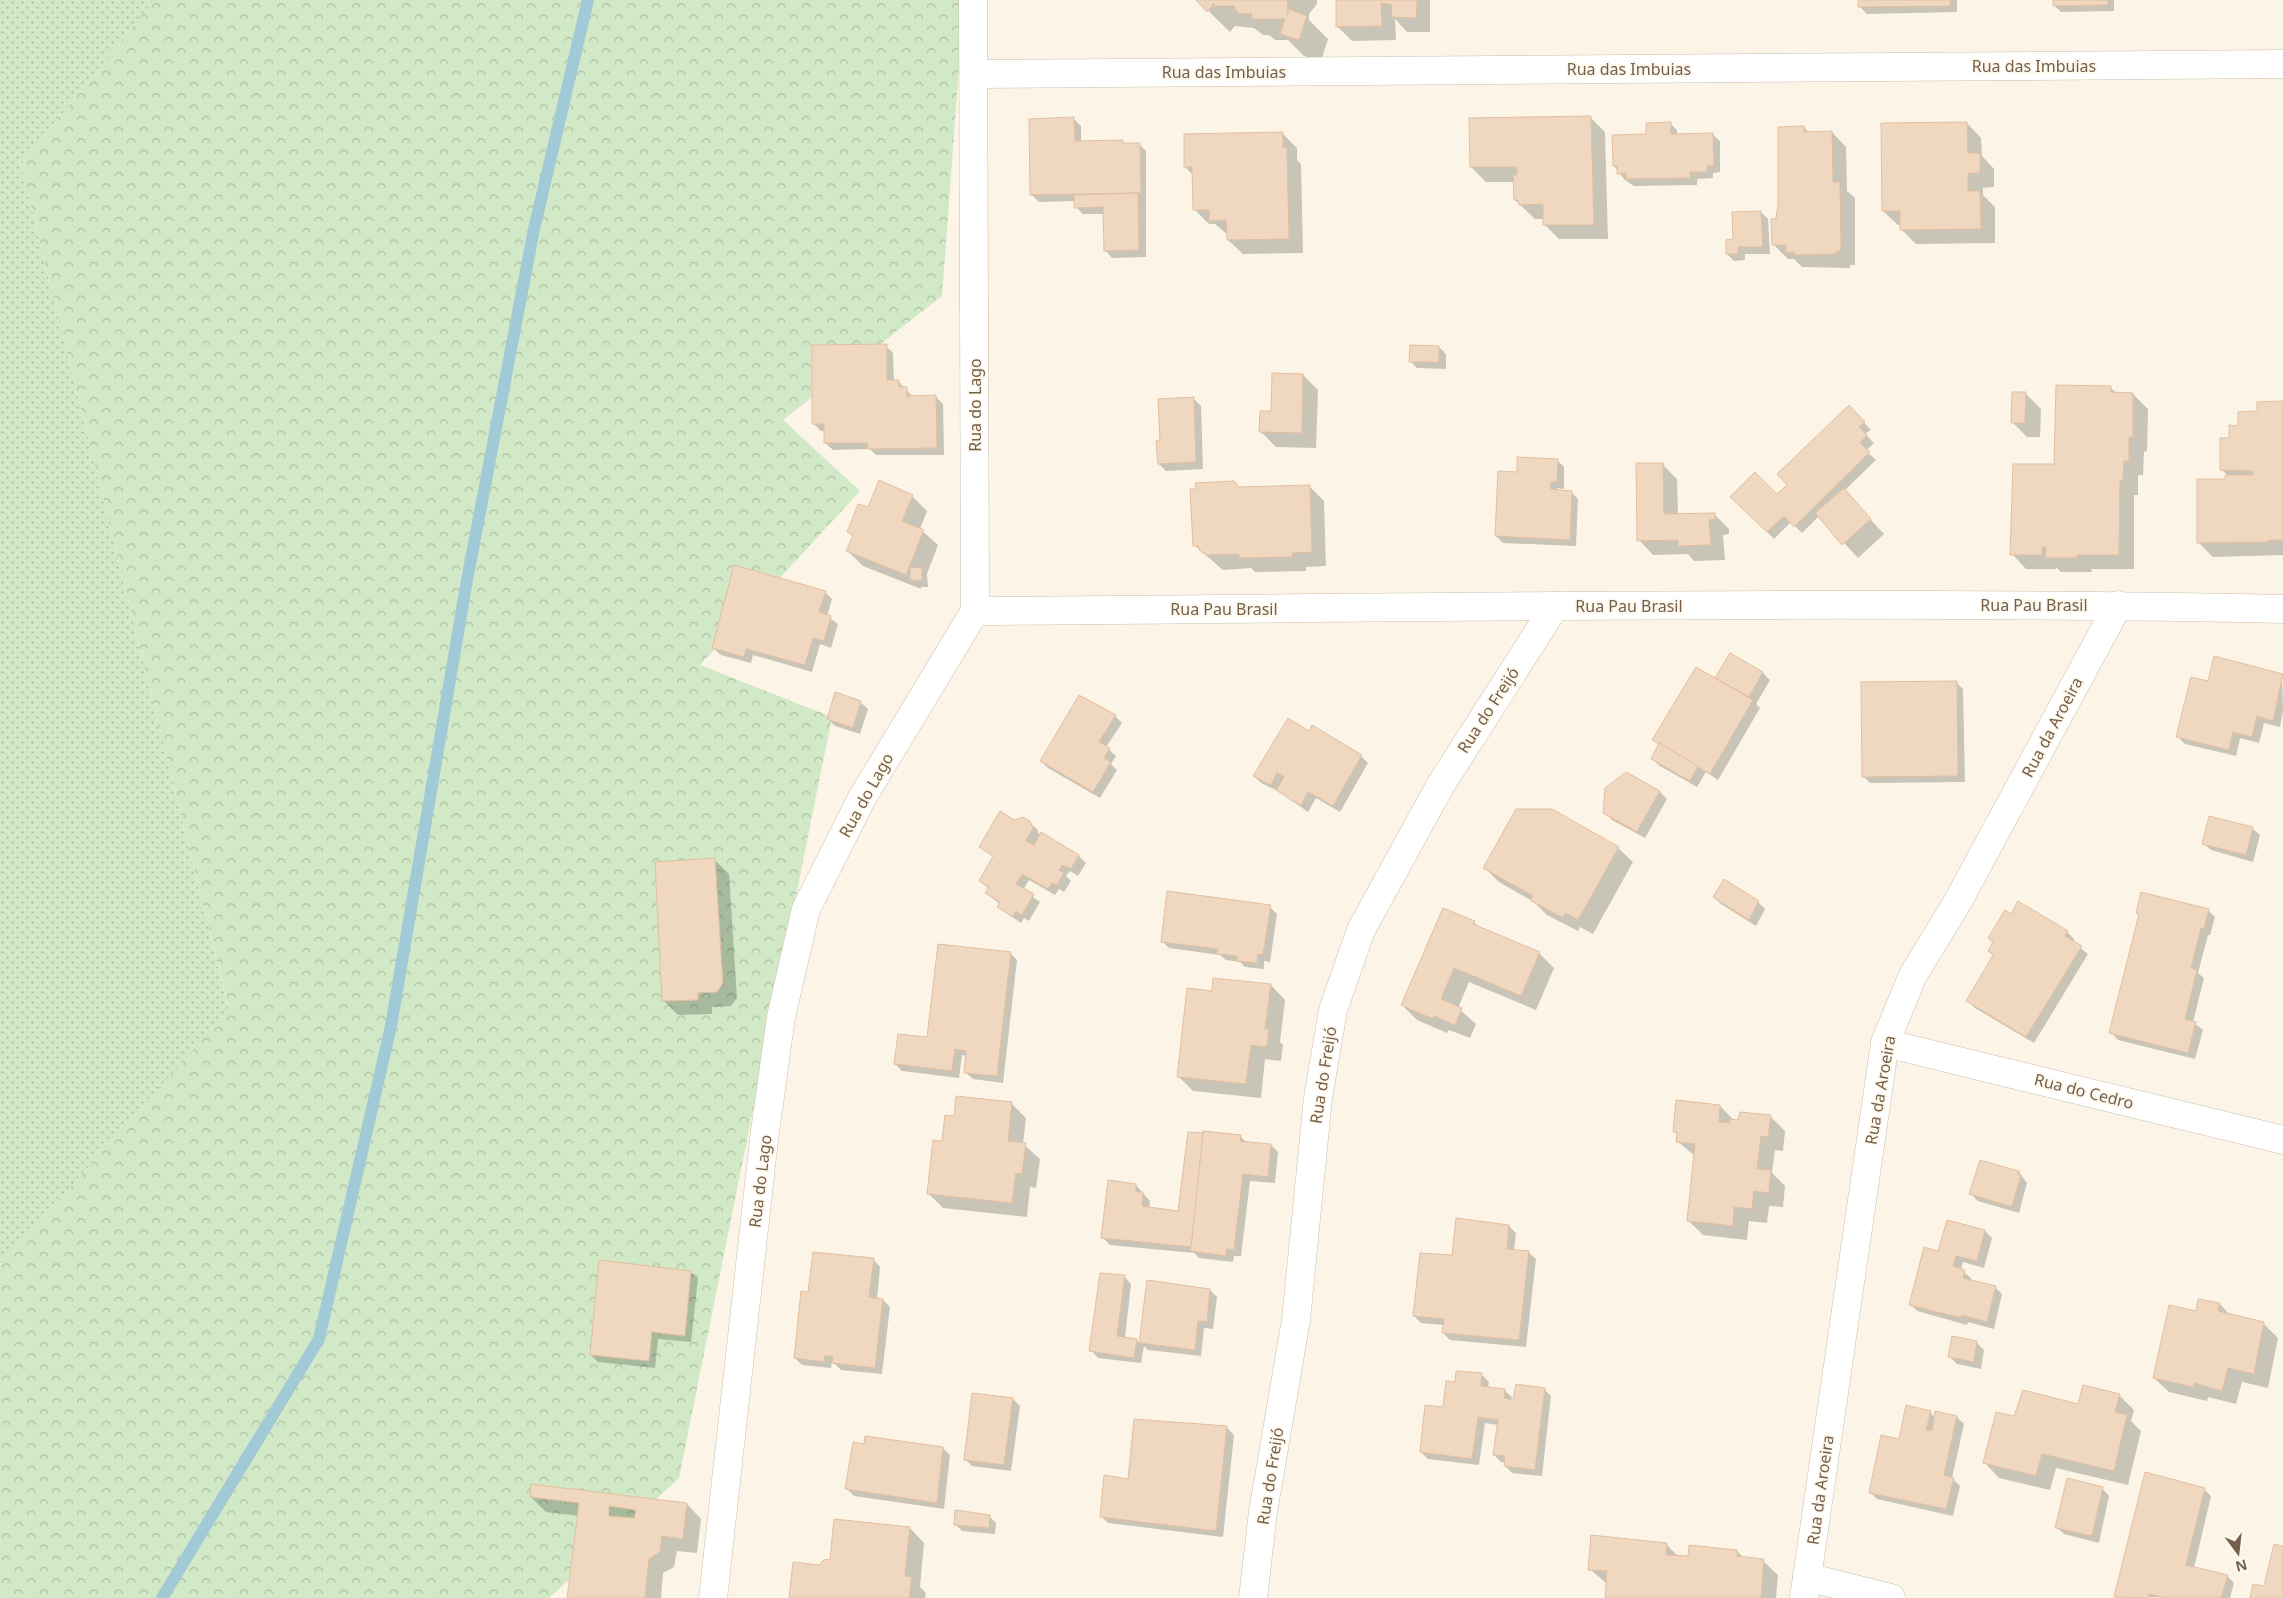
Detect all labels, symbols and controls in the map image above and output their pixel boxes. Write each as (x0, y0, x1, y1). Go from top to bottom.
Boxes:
street label: Rua das Imbuias (1972, 55, 2096, 77)
street label: Rua das Imbuias (1567, 58, 1691, 80)
street label: Rua das Imbuias (1162, 61, 1286, 83)
street label: Rua do Lago (964, 358, 986, 452)
street label: Rua Pau Brasil (1980, 594, 2088, 616)
street label: Rua Pau Brasil (1575, 595, 1683, 617)
street label: Rua Pau Brasil (1170, 598, 1278, 620)
street label: Rua do Freijó (1452, 663, 1524, 757)
street label: Rua da Aroeira (2016, 673, 2088, 781)
street label: Rua do Lago (834, 749, 898, 841)
street label: Rua do Freijó (1304, 1025, 1342, 1125)
street label: Rua da Aroeira (1860, 1034, 1900, 1146)
street label: Rua do Cedro (2032, 1068, 2136, 1114)
street label: Rua do Lago (743, 1133, 777, 1229)
street label: Rua do Freijó (1251, 1426, 1289, 1526)
street label: Rua da Aroeira (1801, 1434, 1839, 1546)
north arrow (2213, 1528, 2263, 1578)
text: N (2234, 1555, 2249, 1577)

